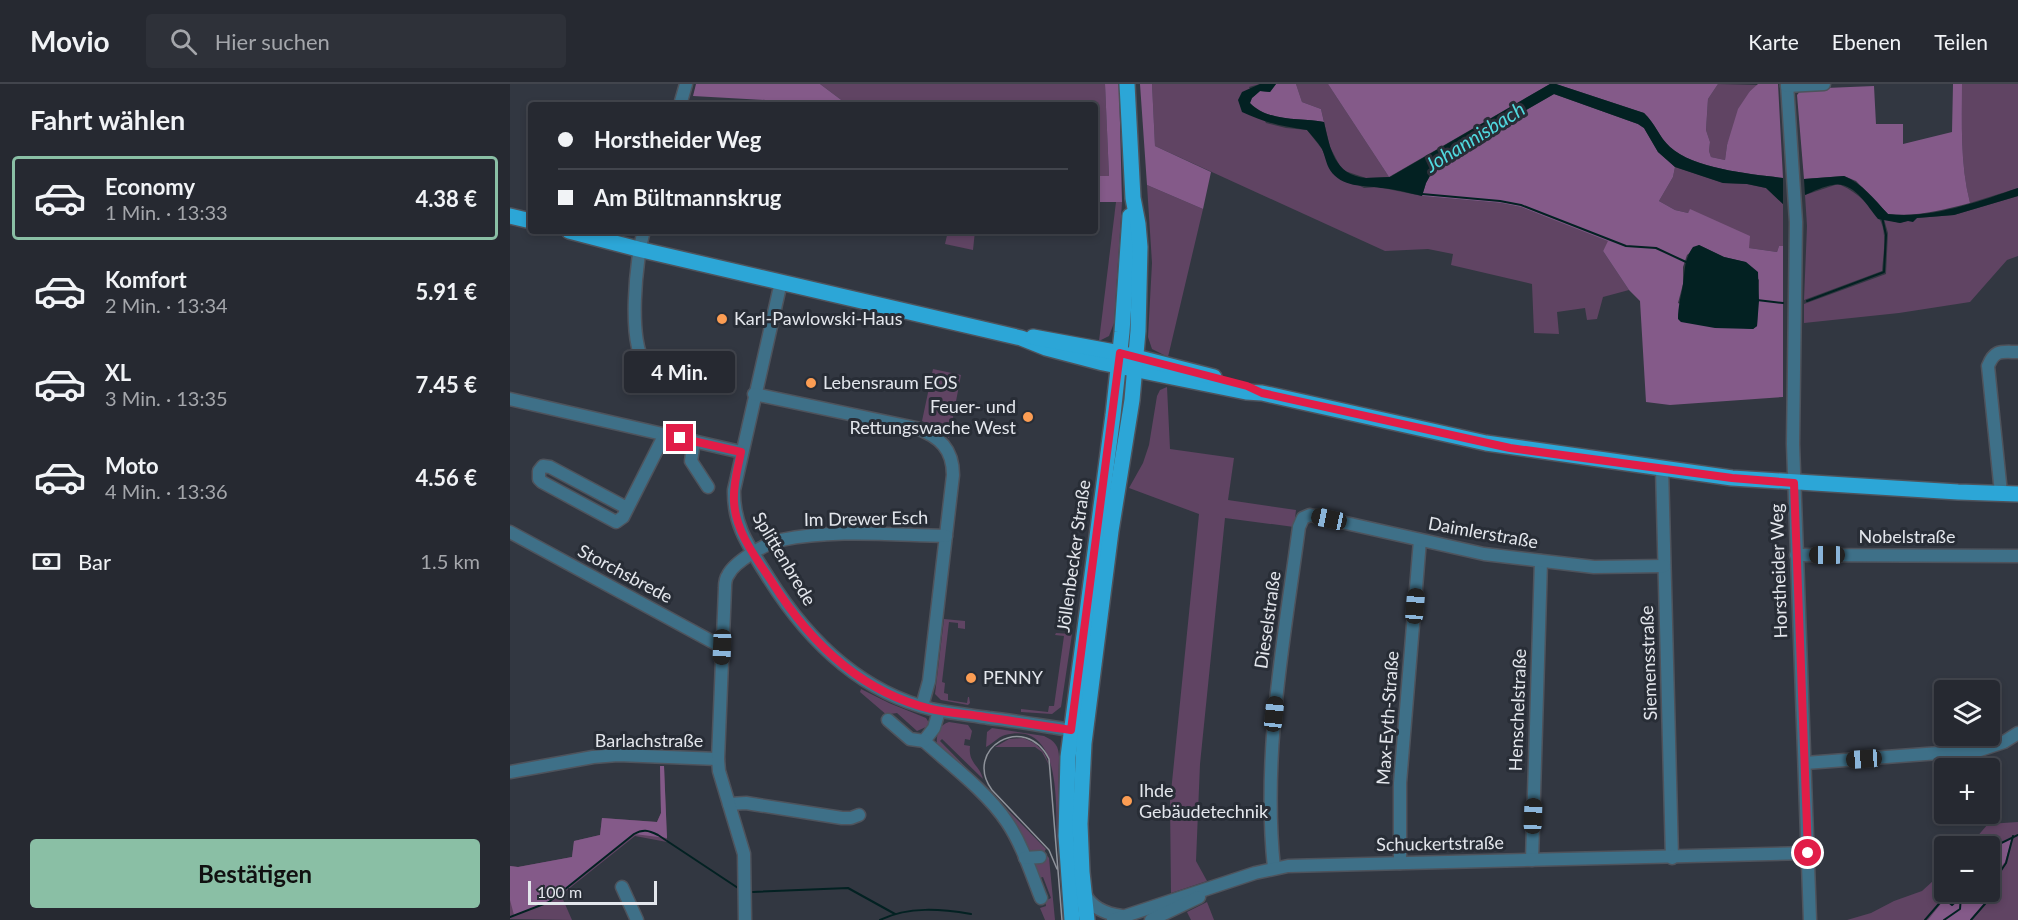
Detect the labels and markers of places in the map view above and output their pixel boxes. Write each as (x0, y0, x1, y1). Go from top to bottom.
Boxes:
place label: Karl-Pawlowski-Haus (734, 307, 903, 329)
marker: Karl-Pawlowski-Haus (715, 312, 729, 326)
place label: Lebensraum EOS (823, 371, 958, 393)
marker: Lebensraum EOS (804, 376, 818, 390)
place label: Feuer- und Rettungswache West (849, 395, 1017, 438)
marker: Feuer- und Rettungswache West (1021, 410, 1035, 424)
place label: PENNY (983, 666, 1044, 688)
marker: PENNY (964, 671, 978, 685)
place label: Ihde Gebäudetechnik (1139, 779, 1269, 822)
marker: Ihde Gebäudetechnik (1120, 794, 1134, 808)

